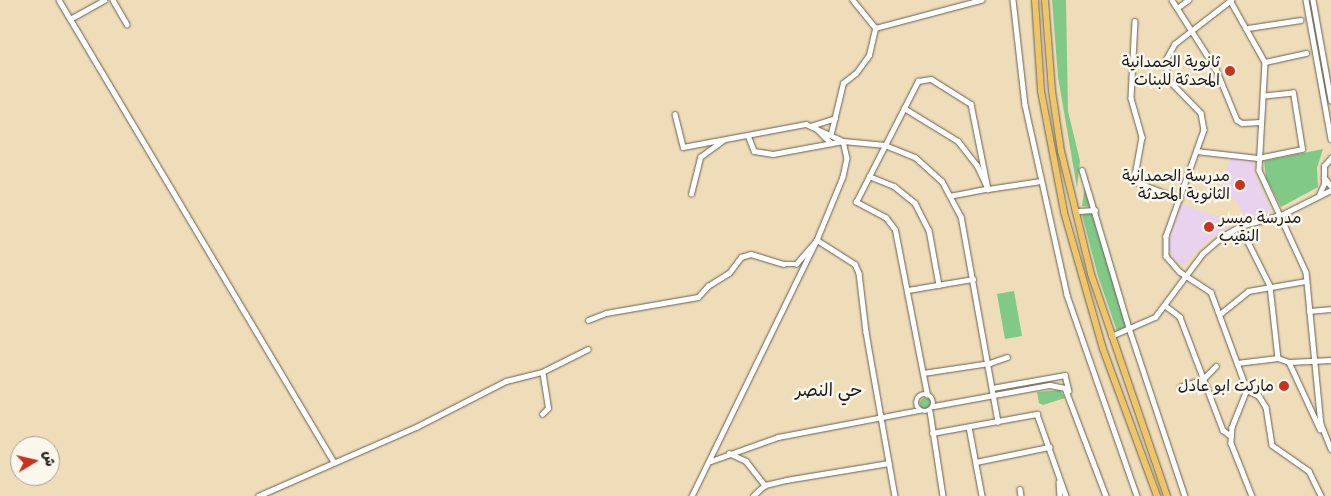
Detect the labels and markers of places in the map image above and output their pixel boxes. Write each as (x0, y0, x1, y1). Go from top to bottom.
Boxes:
place label: ثانوية الحمدانية المحدثة للبنات (1122, 52, 1220, 90)
marker: ثانوية الحمدانية المحدثة للبنات (1224, 65, 1236, 77)
place label: مدرسة الحمدانية الثانوية المحدثة (1122, 166, 1230, 204)
marker: مدرسة الحمدانية الثانوية المحدثة (1234, 179, 1246, 191)
place label: مدرسة ميسر النقيب (1219, 208, 1302, 246)
marker: مدرسة ميسر النقيب (1203, 221, 1215, 233)
place label: ماركت ابو عادل (1178, 376, 1274, 396)
marker: ماركت ابو عادل (1278, 380, 1290, 392)

